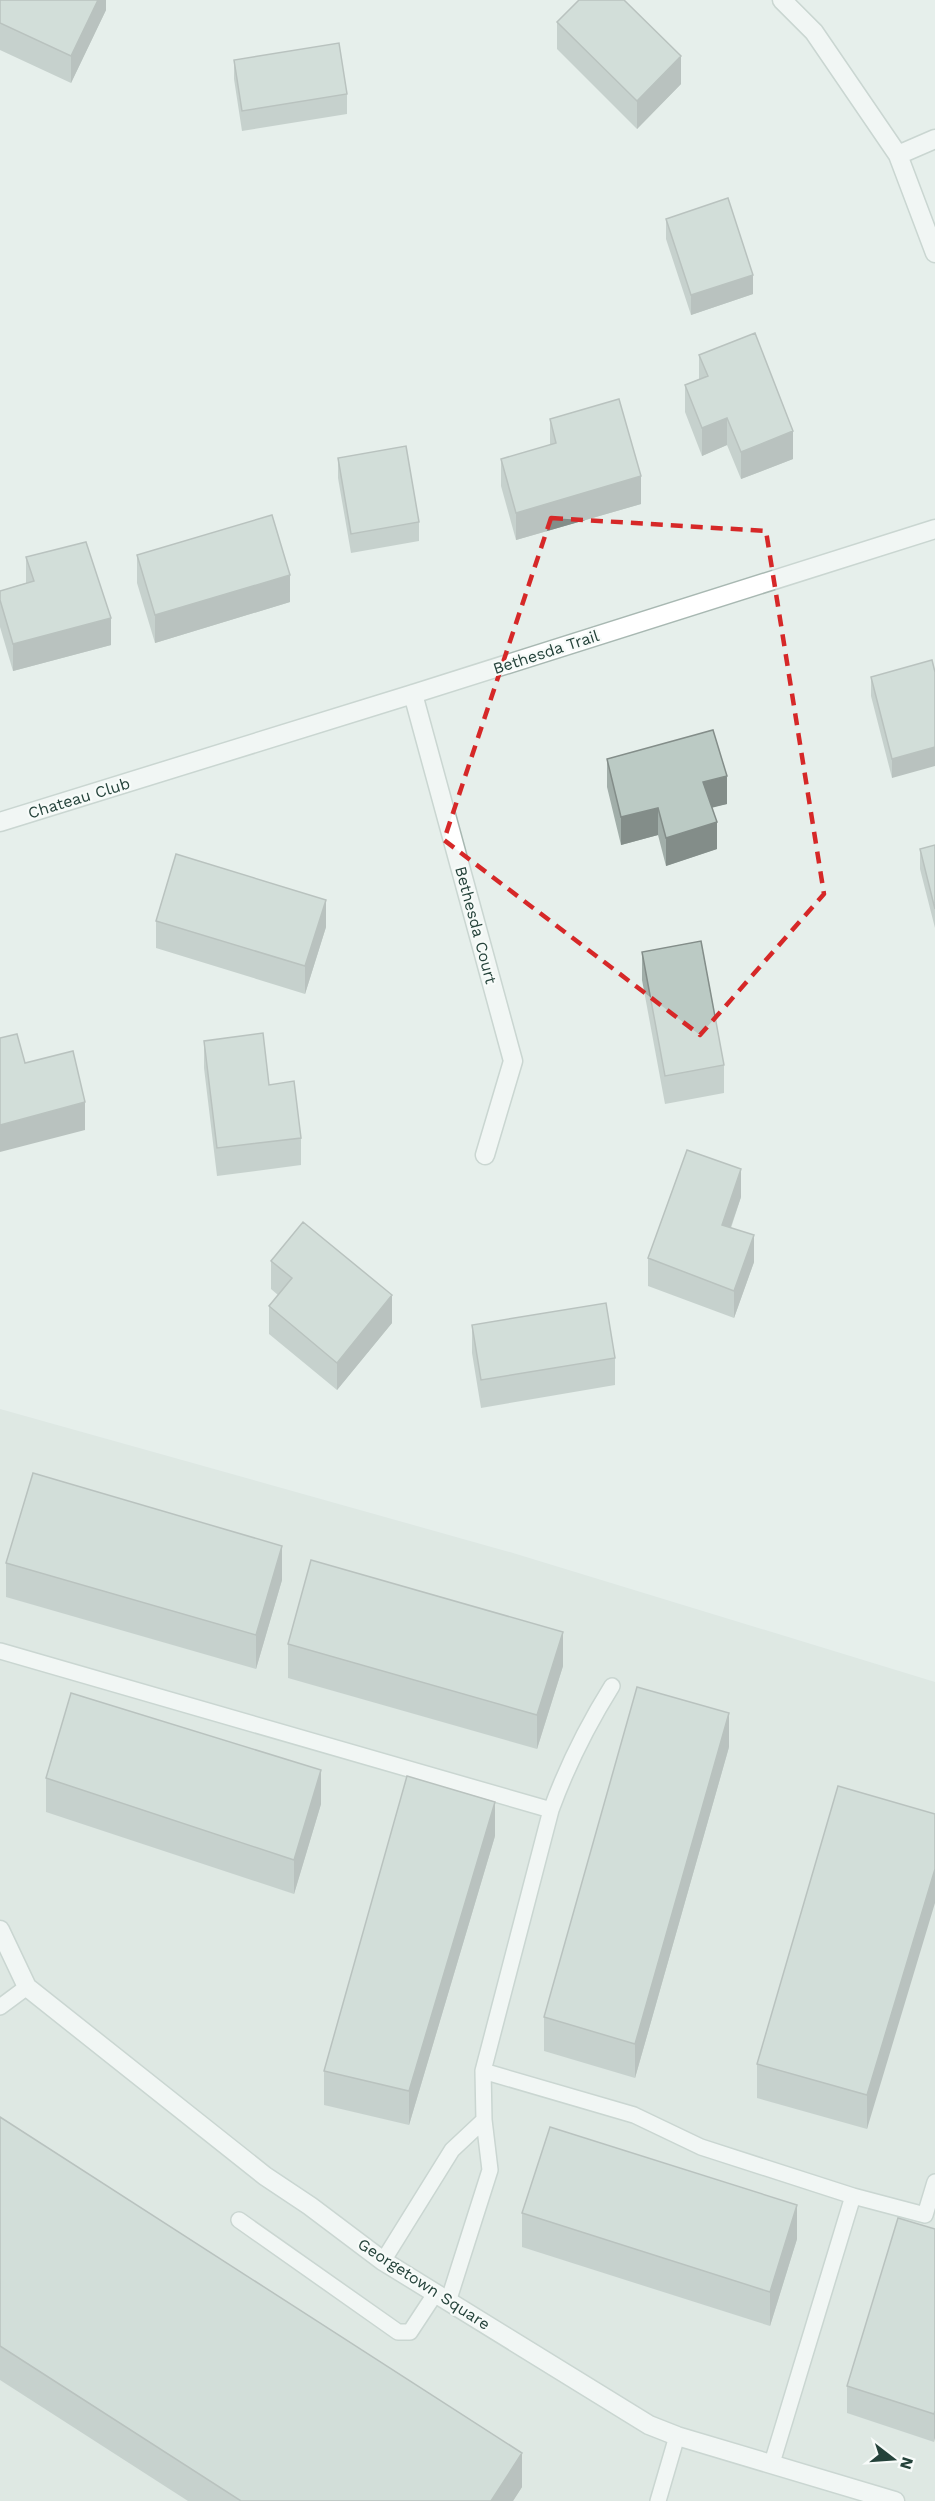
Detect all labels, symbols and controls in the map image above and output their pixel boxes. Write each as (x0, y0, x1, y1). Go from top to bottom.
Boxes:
street label: Bethesda Trail (491, 626, 602, 678)
street label: Chateau Club (26, 773, 132, 823)
street label: Bethesda Court (451, 864, 501, 986)
street label: Georgetown Square (354, 2234, 494, 2334)
north arrow (863, 2429, 923, 2489)
text: N (896, 2455, 918, 2472)

